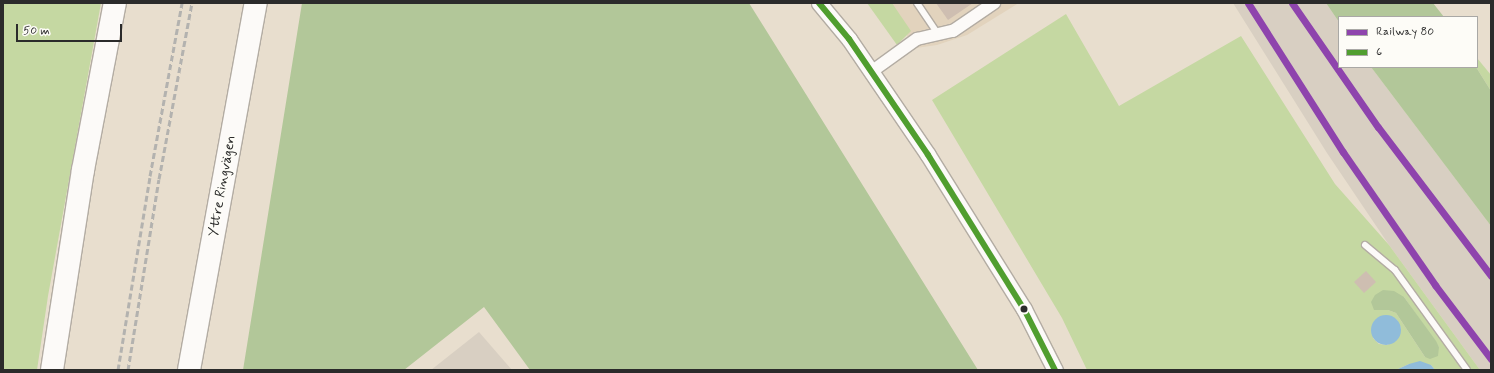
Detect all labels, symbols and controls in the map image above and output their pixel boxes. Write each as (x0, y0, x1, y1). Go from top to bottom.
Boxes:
scale bar (18, 16, 124, 42)
legend (1338, 16, 1478, 68)
text: 50 m (23, 23, 50, 39)
text: Railway 80 (1376, 24, 1434, 40)
text: 6 (1376, 44, 1382, 60)
street label: Yttre Ringvägen (205, 135, 239, 237)
unlabelled marker (1019, 304, 1029, 314)

